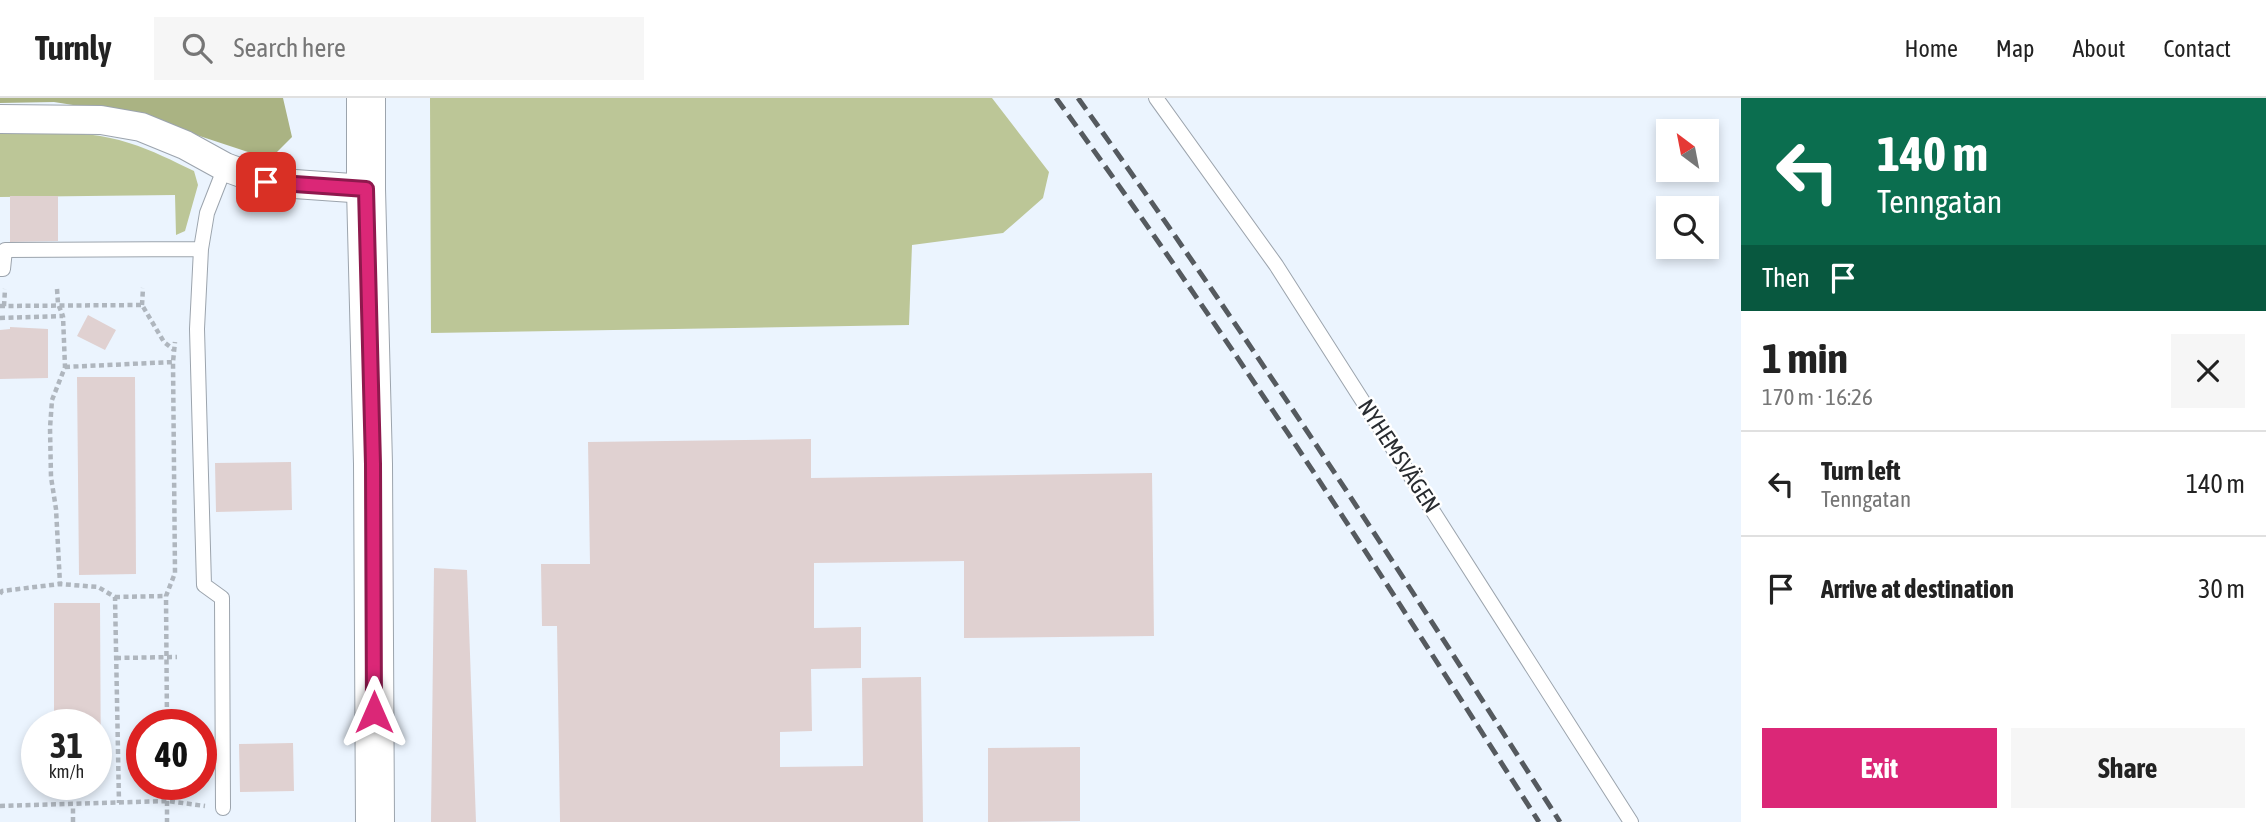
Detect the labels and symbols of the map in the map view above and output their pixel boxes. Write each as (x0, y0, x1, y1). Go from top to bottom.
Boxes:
north arrow (1656, 119, 1718, 182)
pin (236, 152, 296, 212)
street label: NYHEMSVÄGEN (1353, 395, 1445, 517)
position arrow (337, 675, 411, 749)
speed limit sign: 40 (126, 709, 217, 800)

